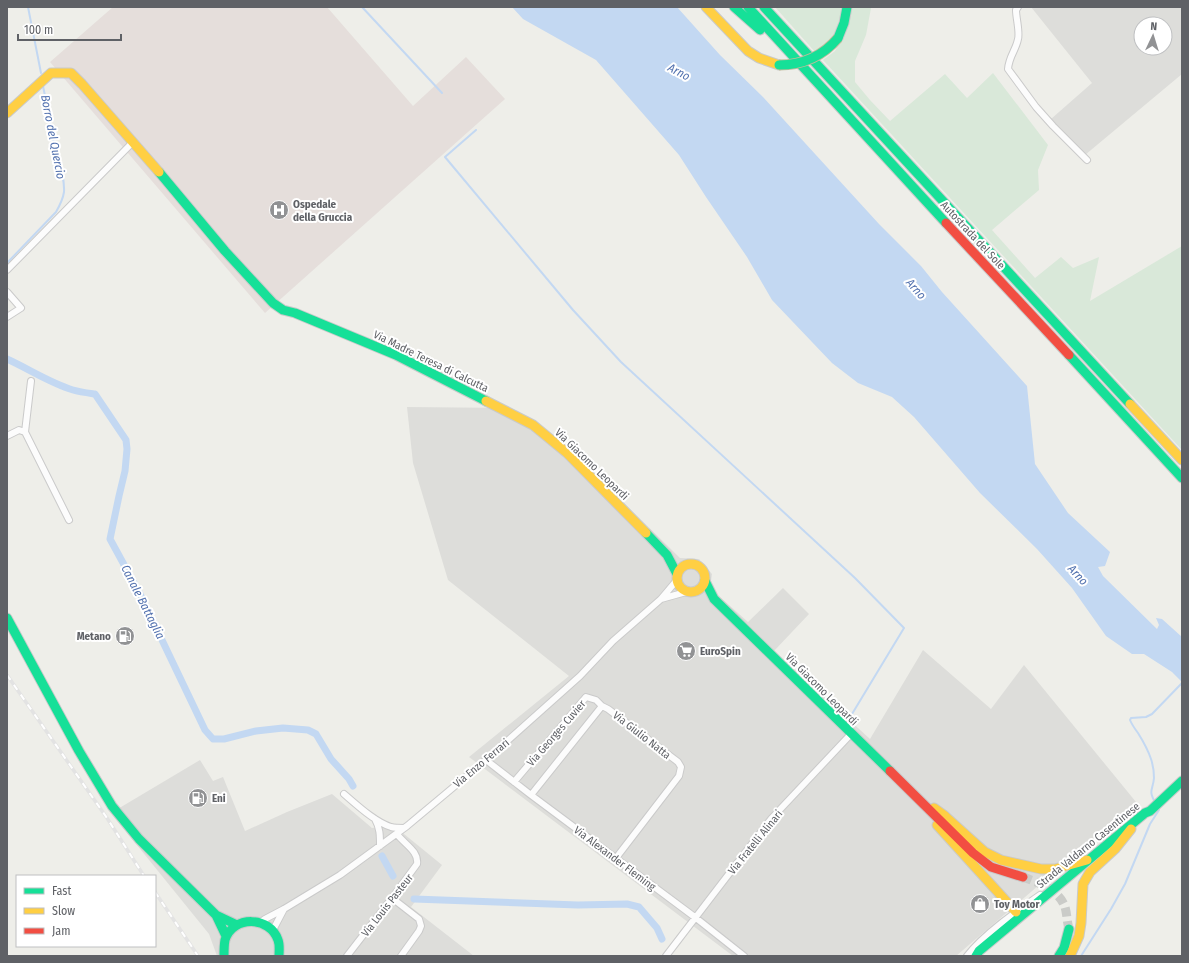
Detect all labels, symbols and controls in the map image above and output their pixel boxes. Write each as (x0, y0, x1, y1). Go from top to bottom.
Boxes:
scale bar (18, 16, 121, 42)
north arrow (1133, 16, 1173, 56)
text: N (1150, 20, 1157, 33)
text: 100 m (24, 23, 53, 37)
water label: Arno (665, 60, 692, 83)
water label: Borro del Quercio (38, 94, 68, 180)
place label: Ospedale della Gruccia (293, 198, 353, 224)
hospital icon: Ospedale della Gruccia (268, 199, 290, 221)
street label: Autostrada del Sole (938, 199, 1007, 272)
water label: Arno (903, 275, 929, 302)
street label: Via Madre Teresa di Calcutta (371, 328, 490, 395)
street label: Via Giacomo Leopardi (552, 426, 631, 503)
water label: Arno (1064, 561, 1091, 588)
water label: Canale Battaglia (118, 563, 168, 641)
fuel station icon: Metano (114, 625, 136, 647)
place label: Metano (77, 630, 111, 643)
supermarket icon: EuroSpin (675, 640, 697, 662)
place label: EuroSpin (700, 645, 741, 658)
street label: Via Giacomo Leopardi (783, 650, 861, 728)
street label: Via Georges Cuvier (524, 697, 589, 769)
street label: Via Giulio Natta (610, 709, 673, 762)
street label: Via Enzo Ferrari (451, 736, 512, 791)
fuel station icon: Eni (187, 787, 209, 809)
place label: Eni (212, 792, 226, 805)
street label: Strada Valdarno Casentinese (1034, 800, 1142, 891)
street label: Via Fratelli Alinari (725, 807, 785, 877)
street label: Via Alexander Fleming (571, 823, 659, 894)
street label: Via Louis Pasteur (359, 871, 416, 939)
legend (16, 875, 156, 947)
text: Fast (52, 884, 71, 898)
shop icon: Toy Motor (969, 893, 991, 915)
place label: Toy Motor (994, 898, 1040, 911)
text: Slow (52, 904, 75, 918)
text: Jam (52, 924, 70, 938)

